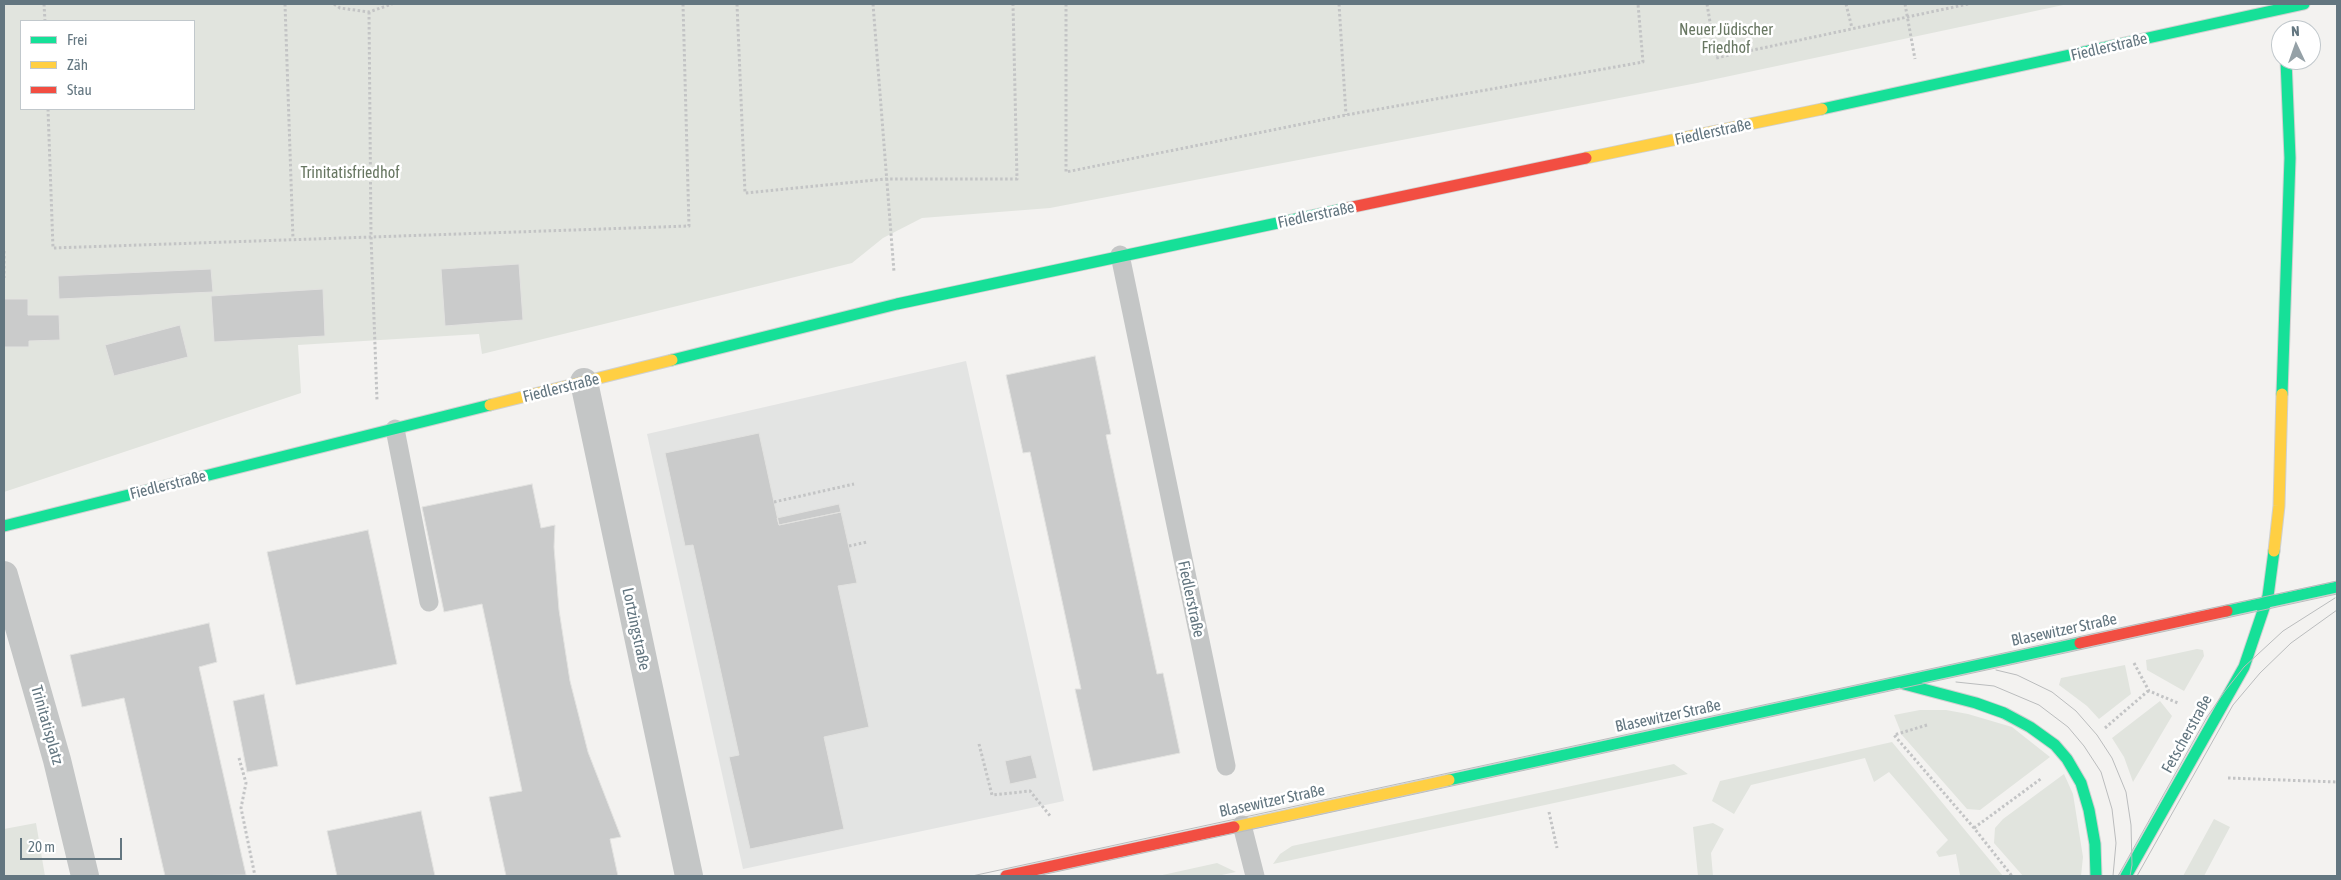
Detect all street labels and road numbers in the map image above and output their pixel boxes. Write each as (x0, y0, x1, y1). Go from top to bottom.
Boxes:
street label: Fiedlerstraße (2069, 29, 2149, 65)
street label: Fiedlerstraße (1673, 115, 1753, 149)
street label: Fiedlerstraße (1276, 198, 1356, 232)
street label: Fiedlerstraße (521, 369, 601, 407)
street label: Fiedlerstraße (128, 466, 208, 504)
street label: Fiedlerstraße (1174, 559, 1208, 639)
street label: Lortzingstraße (618, 586, 654, 672)
street label: Blasewitzer Straße (2009, 609, 2119, 651)
street label: Trinitatisplatz (27, 683, 67, 767)
street label: Fetscherstraße (2158, 692, 2216, 776)
street label: Blasewitzer Straße (1613, 695, 1723, 737)
street label: Blasewitzer Straße (1217, 780, 1327, 822)

